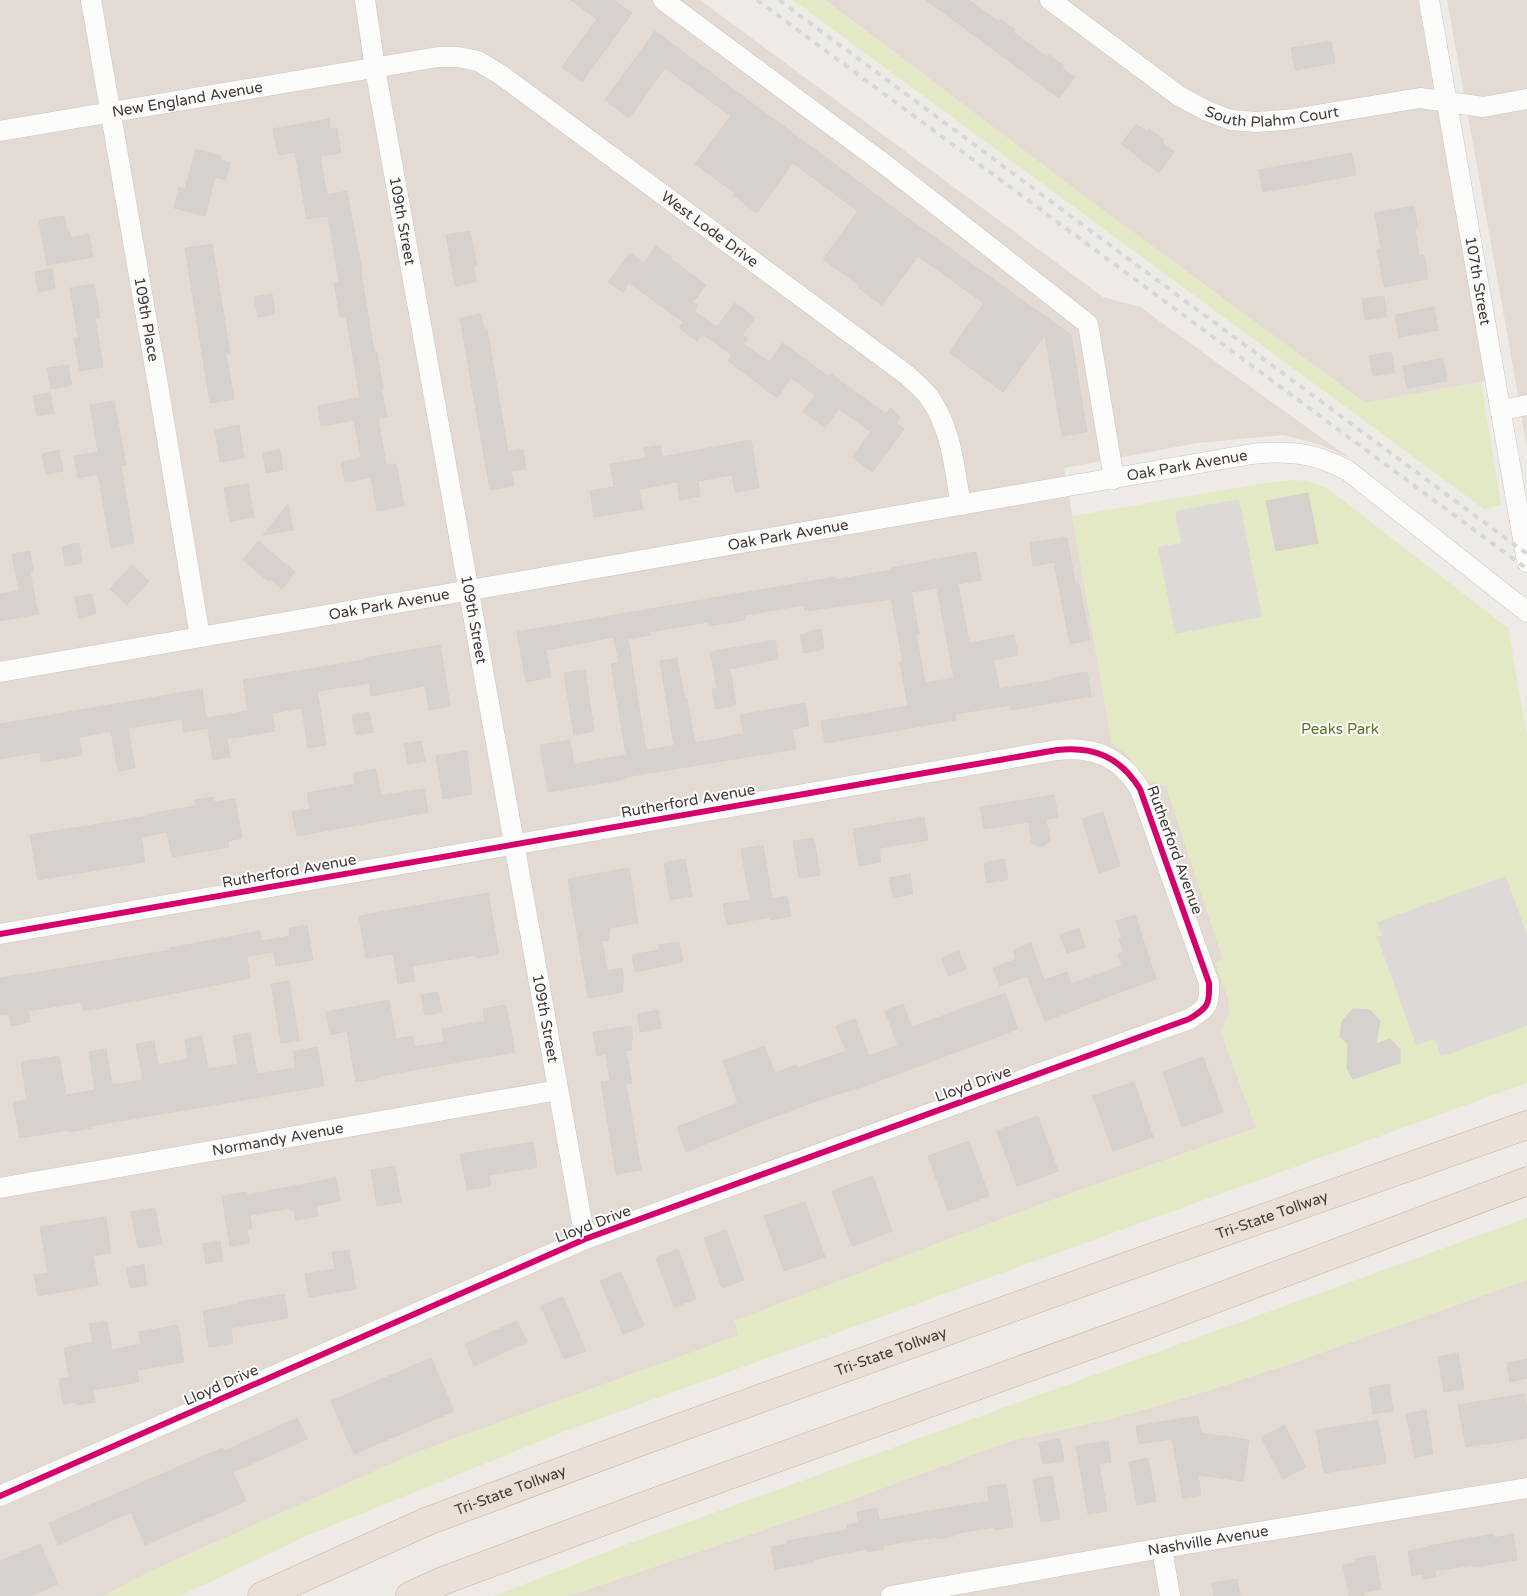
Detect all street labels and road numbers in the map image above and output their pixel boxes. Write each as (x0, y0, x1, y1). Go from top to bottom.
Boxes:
street label: New England Avenue (111, 78, 264, 121)
street label: South Plahm Court (1203, 102, 1340, 131)
street label: 109th Street (386, 175, 419, 267)
street label: West Lode Drive (658, 187, 762, 271)
street label: 107th Street (1461, 235, 1495, 327)
street label: 109th Place (130, 275, 163, 363)
street label: Oak Park Avenue (1125, 446, 1249, 485)
street label: Oak Park Avenue (726, 515, 850, 554)
street label: 109th Street (457, 574, 491, 666)
street label: Oak Park Avenue (327, 585, 451, 624)
street label: Rutherford Avenue (620, 780, 756, 822)
street label: Rutherford Avenue (1143, 783, 1207, 917)
street label: Rutherford Avenue (221, 850, 357, 892)
street label: 109th Street (529, 972, 562, 1064)
street label: Lloyd Drive (932, 1062, 1014, 1106)
street label: Normandy Avenue (211, 1119, 345, 1160)
street label: Tri-State Tollway (1214, 1187, 1331, 1243)
street label: Lloyd Drive (553, 1201, 633, 1247)
street label: Tri-State Tollway (832, 1323, 949, 1380)
street label: Lloyd Drive (181, 1361, 261, 1409)
street label: Tri-State Tollway (452, 1461, 569, 1519)
street label: Nashville Avenue (1146, 1522, 1270, 1559)

